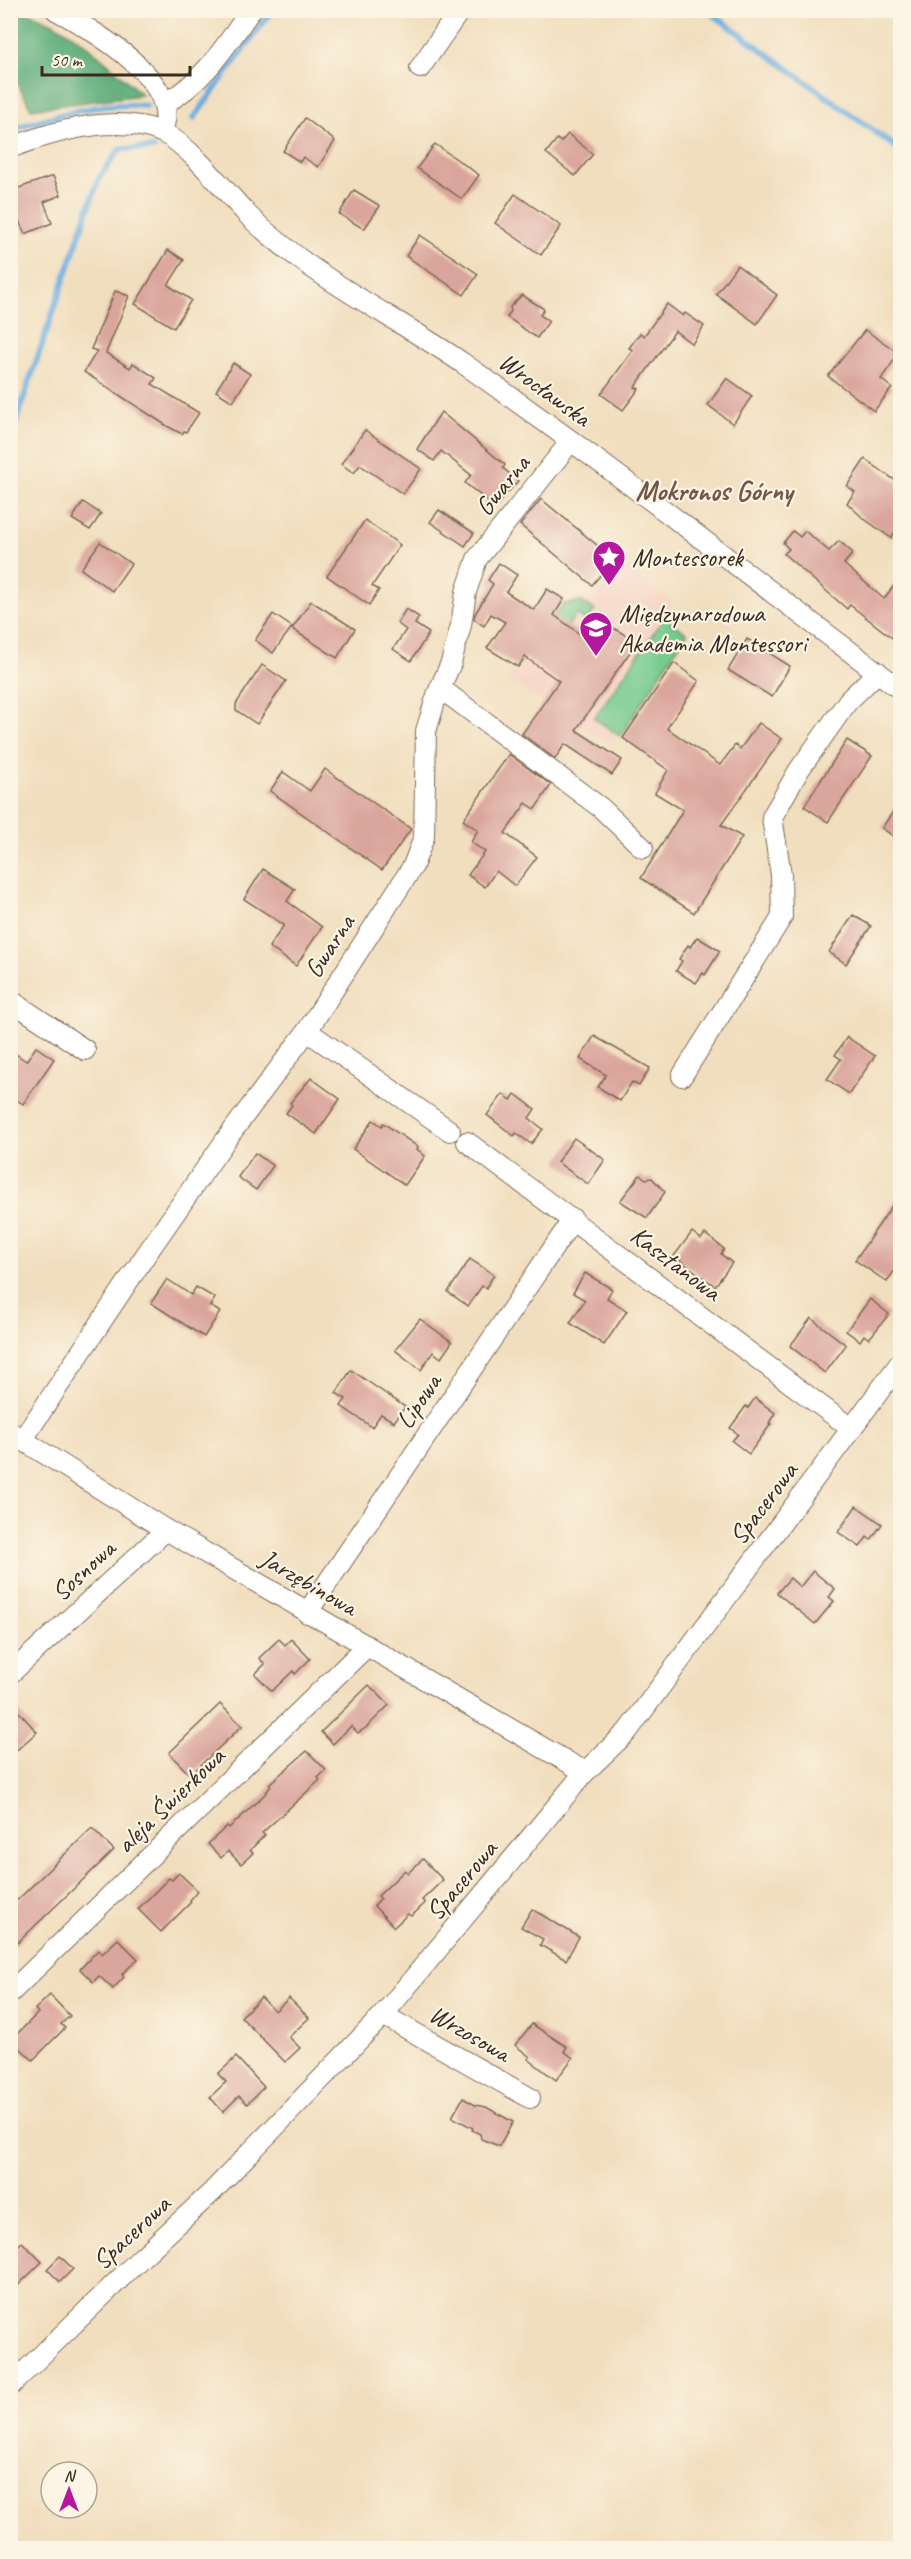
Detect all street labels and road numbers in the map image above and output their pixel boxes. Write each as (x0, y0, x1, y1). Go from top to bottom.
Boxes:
street label: Wrocławska (492, 345, 598, 435)
street label: Gwarna (468, 447, 538, 522)
street label: Gwarna (297, 907, 363, 984)
street label: Kasztanowa (624, 1219, 729, 1309)
street label: Lipowa (388, 1366, 450, 1435)
street label: Spacerowa (722, 1454, 806, 1551)
street label: Sosnowa (45, 1531, 124, 1608)
street label: Jarzębinowa (253, 1541, 365, 1624)
street label: aleja Świerkowa (109, 1739, 233, 1860)
street label: Spacerowa (418, 1832, 506, 1927)
street label: Wrzosowa (424, 1997, 518, 2071)
street label: Spacerowa (85, 2187, 178, 2277)

